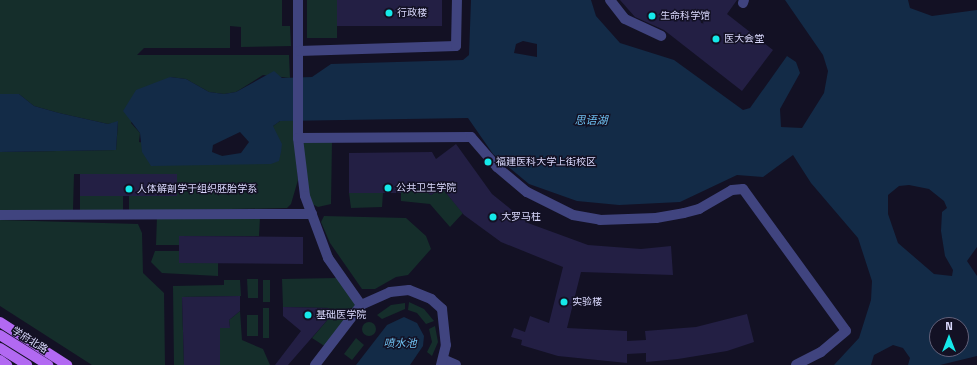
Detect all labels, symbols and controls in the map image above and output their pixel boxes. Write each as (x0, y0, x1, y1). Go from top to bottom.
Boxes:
place label: 行政楼 (397, 7, 427, 19)
marker: 行政楼 (384, 8, 394, 18)
place label: 生命科学馆 (660, 10, 710, 22)
marker: 生命科学馆 (647, 11, 657, 21)
place label: 医大会堂 (724, 33, 764, 45)
marker: 医大会堂 (711, 34, 721, 44)
water label: 思语湖 (575, 113, 607, 127)
place label: 福建医科大学上街校区 (496, 156, 596, 168)
marker: 福建医科大学上街校区 (483, 157, 493, 167)
place label: 公共卫生学院 (396, 182, 456, 194)
place label: 人体解剖学于组织胚胎学系 (137, 183, 257, 195)
marker: 公共卫生学院 (383, 183, 393, 193)
marker: 人体解剖学于组织胚胎学系 (124, 184, 134, 194)
place label: 大罗马柱 (501, 211, 541, 223)
marker: 大罗马柱 (488, 212, 498, 222)
place label: 实验楼 (572, 296, 602, 308)
marker: 实验楼 (559, 297, 569, 307)
place label: 基础医学院 (316, 309, 366, 321)
marker: 基础医学院 (303, 310, 313, 320)
north arrow (929, 317, 969, 357)
text: N (945, 318, 953, 334)
street label: 学府北路 (10, 324, 50, 356)
water label: 喷水池 (384, 336, 416, 350)

